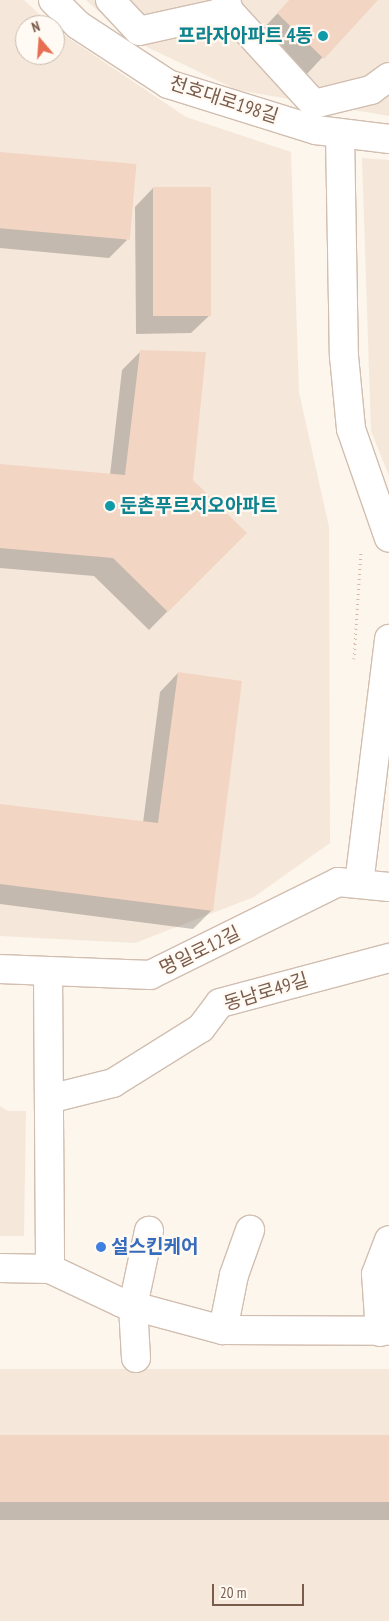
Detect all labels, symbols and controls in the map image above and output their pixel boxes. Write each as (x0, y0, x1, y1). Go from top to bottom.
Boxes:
north arrow (15, 15, 65, 65)
text: N (29, 17, 42, 36)
place label: 프라자아파트 4동 (178, 25, 313, 47)
marker: 프라자아파트 4동 (317, 30, 329, 42)
street label: 천호대로198길 (167, 72, 281, 128)
place label: 둔촌푸르지오아파트 (120, 495, 277, 517)
marker: 둔촌푸르지오아파트 (104, 500, 116, 512)
street label: 명일로12길 (156, 922, 244, 980)
street label: 동남로49길 (221, 968, 311, 1016)
place label: 설스킨케어 (111, 1236, 198, 1258)
marker: 설스킨케어 (95, 1241, 107, 1253)
scale bar (214, 1574, 306, 1606)
text: 20 m (220, 1583, 246, 1602)

